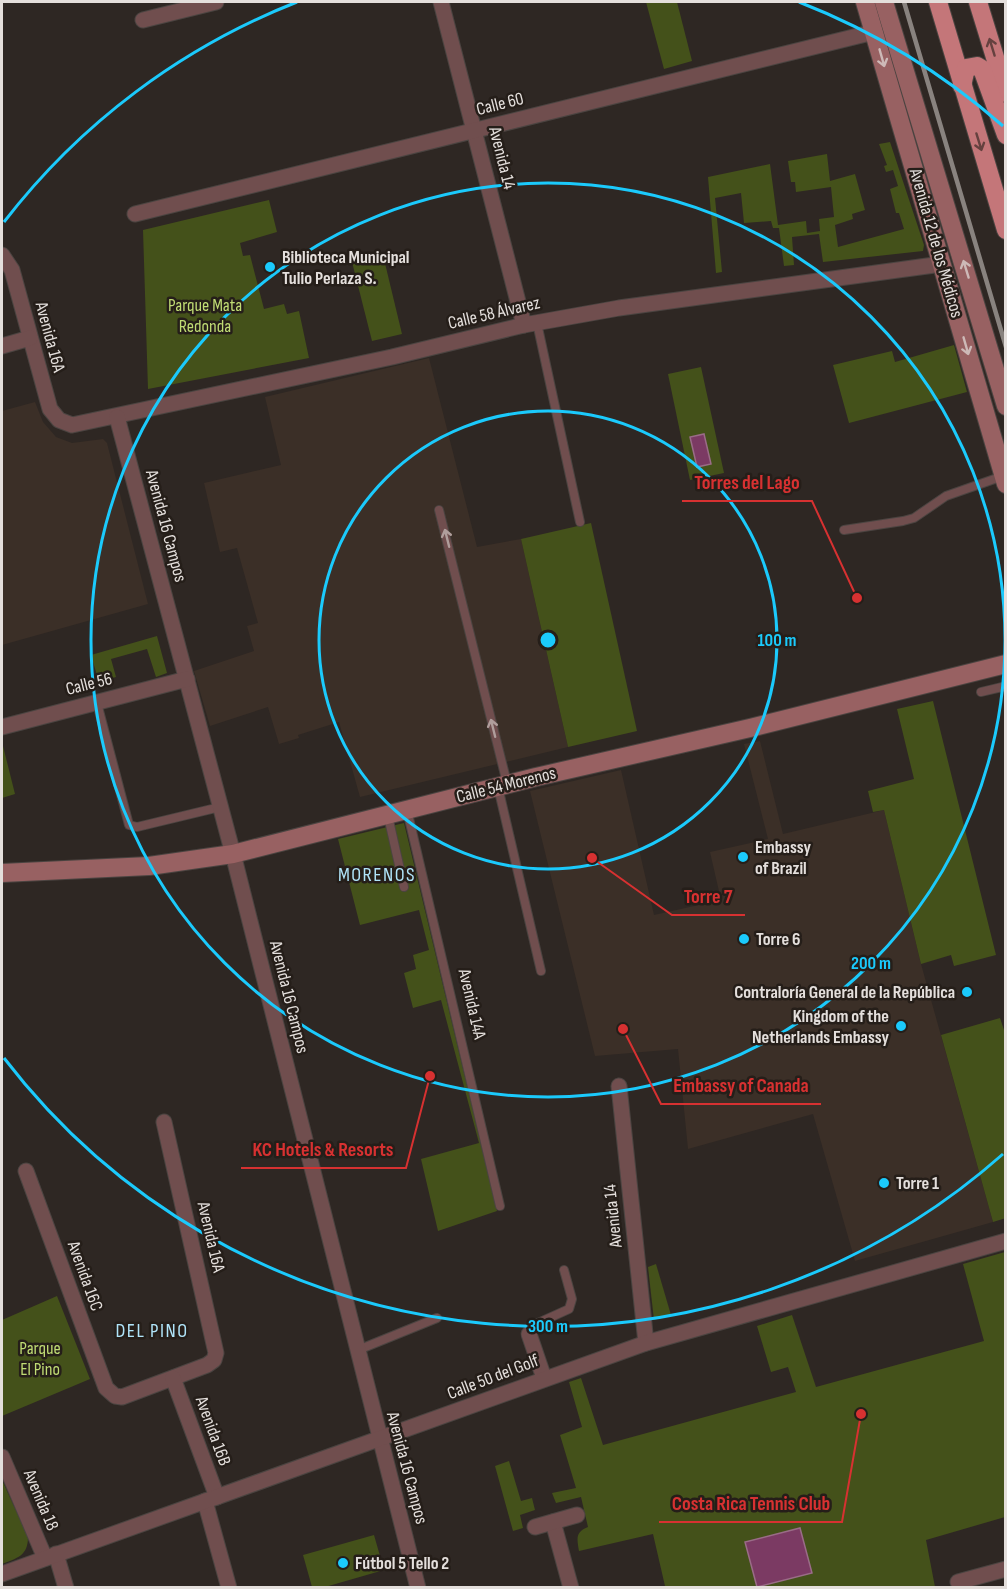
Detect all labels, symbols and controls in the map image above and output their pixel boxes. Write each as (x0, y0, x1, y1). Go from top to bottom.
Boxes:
one-way arrow (986, 38, 997, 57)
one-way arrow (877, 48, 888, 67)
street label: Calle 60 (474, 88, 526, 120)
street label: Avenida 14 (484, 124, 520, 192)
one-way arrow (974, 132, 985, 151)
street label: Avenida 12 de los Médicos (904, 165, 967, 320)
place label: Biblioteca Municipal Tulio Perlaza S. (282, 247, 410, 289)
marker: Biblioteca Municipal Tulio Perlaza S. (263, 260, 277, 274)
one-way arrow (960, 260, 971, 279)
street label: Calle 58 Álvarez (446, 292, 542, 334)
park label: Parque Mata Redonda (168, 295, 242, 337)
street label: Avenida 16A (30, 299, 70, 375)
one-way arrow (961, 336, 972, 355)
callout: Torres del Lago (682, 463, 812, 501)
street label: Avenida 16 Campos (141, 467, 191, 584)
text: Torres del Lago (694, 471, 800, 495)
one-way arrow (440, 529, 452, 548)
centre of rings (538, 630, 558, 650)
text: 100 m (758, 630, 797, 651)
street label: Calle 56 (64, 668, 115, 700)
one-way arrow (487, 719, 499, 738)
street label: Calle 54 Morenos (454, 763, 558, 807)
place label: Embassy of Brazil (755, 837, 811, 879)
marker: Embassy of Brazil (736, 850, 750, 864)
district label: MORENOS (338, 863, 416, 887)
callout: Torre 7 (672, 877, 745, 915)
text: Torre 7 (684, 885, 733, 909)
place label: Torre 6 (756, 929, 800, 950)
marker: Torre 6 (737, 932, 751, 946)
street label: Avenida 16 Campos (265, 938, 313, 1055)
text: 200 m (851, 953, 891, 974)
street label: Avenida 14A (454, 966, 490, 1041)
place label: Contraloría General de la República (734, 982, 955, 1003)
marker: Contraloría General de la República (960, 985, 974, 999)
place label: Kingdom of the Netherlands Embassy (752, 1006, 889, 1048)
marker: Kingdom of the Netherlands Embassy (894, 1019, 908, 1033)
callout: Embassy of Canada (661, 1066, 821, 1104)
text: Embassy of Canada (673, 1074, 809, 1098)
callout: KC Hotels & Resorts (241, 1130, 406, 1168)
text: KC Hotels & Resorts (252, 1138, 394, 1162)
place label: Torre 1 (896, 1173, 939, 1194)
marker: Torre 1 (877, 1176, 891, 1190)
street label: Avenida 14 (599, 1183, 627, 1250)
street label: Avenida 16A (192, 1199, 229, 1275)
street label: Avenida 16C (62, 1237, 107, 1314)
text: 300 m (528, 1316, 568, 1337)
district label: DEL PINO (115, 1319, 189, 1343)
park label: Parque El Pino (19, 1338, 61, 1380)
street label: Calle 50 del Golf (444, 1350, 542, 1404)
street label: Avenida 16B (190, 1393, 235, 1468)
street label: Avenida 16 Campos (382, 1409, 432, 1526)
street label: Avenida 18 (18, 1465, 63, 1534)
callout: Costa Rica Tennis Club (659, 1484, 842, 1522)
text: Costa Rica Tennis Club (672, 1492, 830, 1516)
place label: Fútbol 5 Tello 2 (355, 1553, 449, 1574)
marker: Fútbol 5 Tello 2 (336, 1556, 350, 1570)

